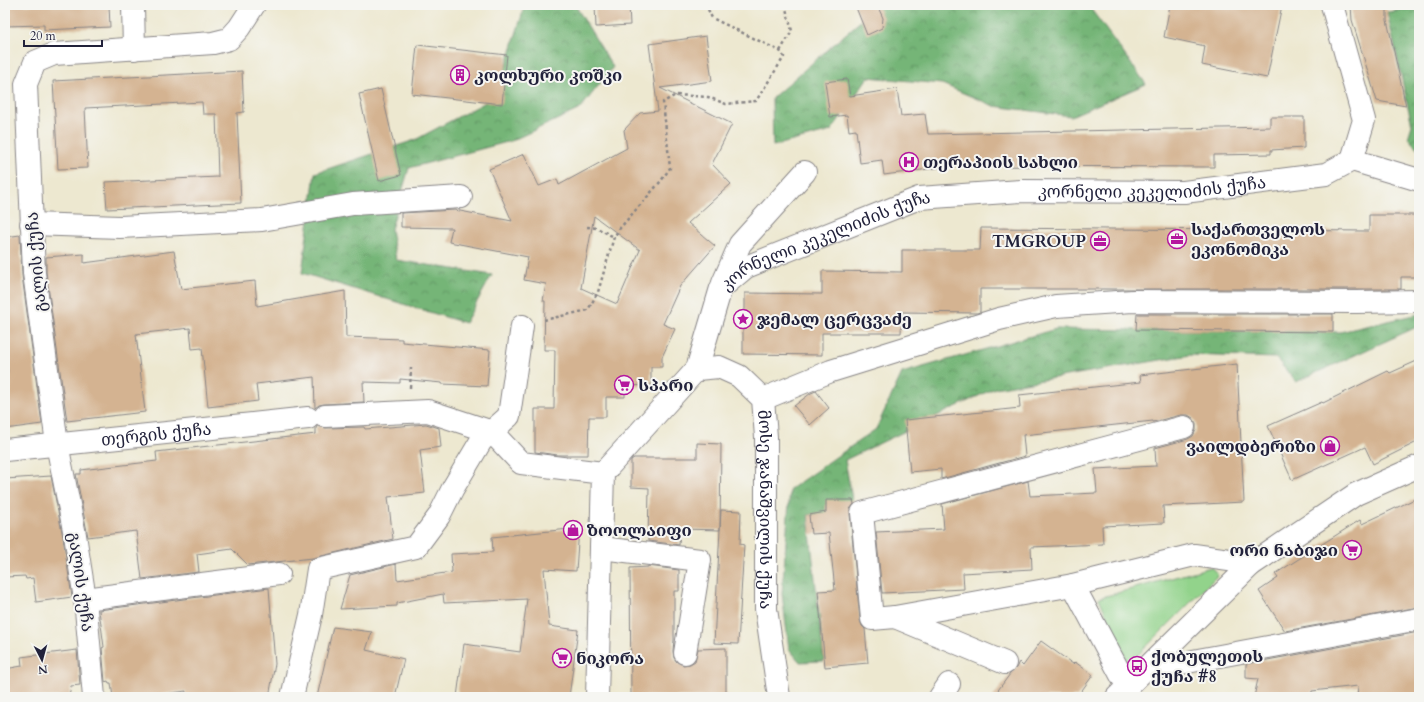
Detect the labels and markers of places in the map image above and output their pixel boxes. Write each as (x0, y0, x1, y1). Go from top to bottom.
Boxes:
building icon: კოლხური კოშკი (449, 64, 471, 86)
place label: კოლხური კოშკი (474, 64, 622, 87)
hospital icon: თერაპიის სახლი (898, 151, 920, 173)
place label: თერაპიის სახლი (923, 151, 1078, 174)
place label: საქართველოს ეკონომიკა (1191, 218, 1325, 261)
office icon: საქართველოს ეკონომიკა (1166, 228, 1188, 250)
place label: TMGROUP (992, 230, 1086, 253)
office icon: TMGROUP (1089, 230, 1111, 252)
place icon: ჯემალ ცერცვაძე (732, 308, 754, 330)
place label: ჯემალ ცერცვაძე (757, 308, 912, 331)
supermarket icon: სპარი (613, 374, 635, 396)
place label: სპარი (638, 374, 693, 397)
place label: ვაილდბერიზი (1186, 435, 1316, 458)
shop icon: ვაილდბერიზი (1319, 435, 1341, 457)
shop icon: ზოოლაიფი (562, 519, 584, 541)
place label: ზოოლაიფი (586, 519, 692, 542)
place label: ორი ნაბიჯი (1230, 539, 1338, 562)
supermarket icon: ორი ნაბიჯი (1341, 539, 1363, 561)
place label: ქობულეთის ქუჩა #8 (1151, 645, 1263, 688)
supermarket icon: ნიკორა (551, 647, 573, 669)
place label: ნიკორა (576, 647, 644, 670)
bus stop icon: ქობულეთის ქუჩა #8 (1126, 655, 1148, 677)

